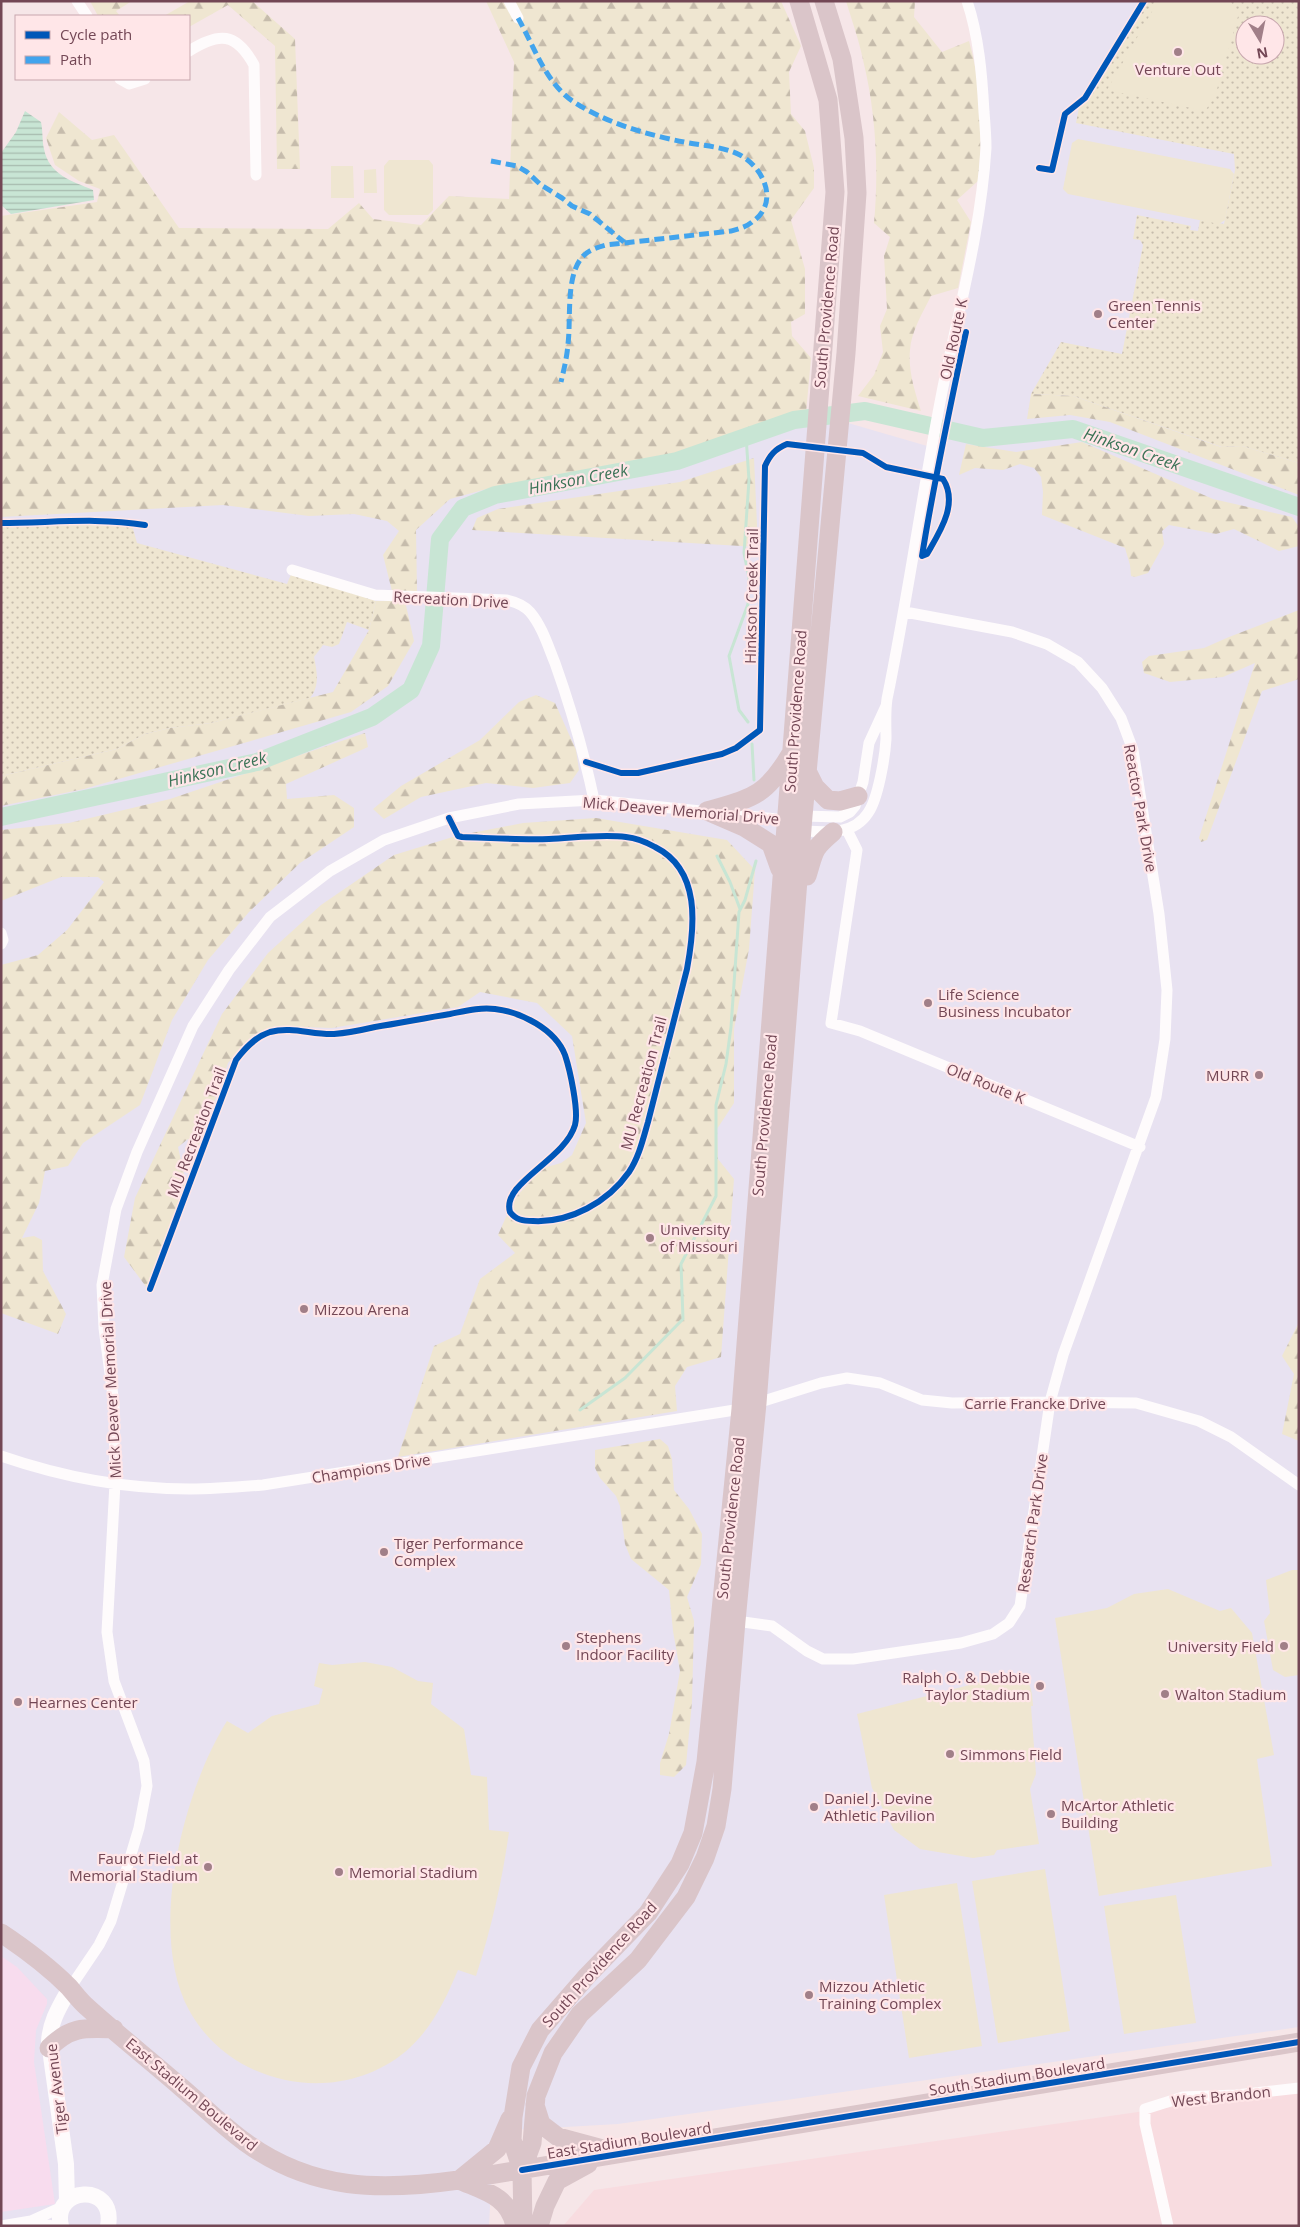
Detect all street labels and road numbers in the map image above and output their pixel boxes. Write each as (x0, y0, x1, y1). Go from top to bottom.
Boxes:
street label: South Providence Road (809, 225, 843, 389)
street label: Old Route K (935, 296, 972, 382)
street label: Hinkson Creek Trail (740, 528, 762, 664)
street label: Recreation Drive (393, 586, 509, 612)
street label: South Providence Road (779, 629, 811, 793)
street label: Reactor Park Drive (1120, 742, 1162, 874)
street label: Mick Deaver Memorial Drive (582, 791, 780, 829)
street label: MU Recreation Trail (616, 1014, 670, 1152)
street label: South Providence Road (747, 1033, 781, 1197)
street label: Old Route K (944, 1058, 1029, 1108)
street label: MU Recreation Trail (162, 1064, 230, 1200)
street label: Mick Deaver Memorial Drive (95, 1281, 125, 1479)
street label: Carrie Francke Drive (964, 1393, 1106, 1413)
street label: South Providence Road (712, 1436, 748, 1600)
street label: Champions Drive (310, 1449, 432, 1487)
street label: Research Park Drive (1012, 1452, 1052, 1594)
street label: South Providence Road (537, 1897, 661, 2031)
street label: East Stadium Boulevard (122, 2033, 262, 2155)
street label: Tiger Avenue (41, 2043, 71, 2135)
street label: South Stadium Boulevard (928, 2052, 1106, 2100)
street label: West Brandon (1171, 2081, 1271, 2111)
street label: East Stadium Boulevard (545, 2117, 713, 2163)

